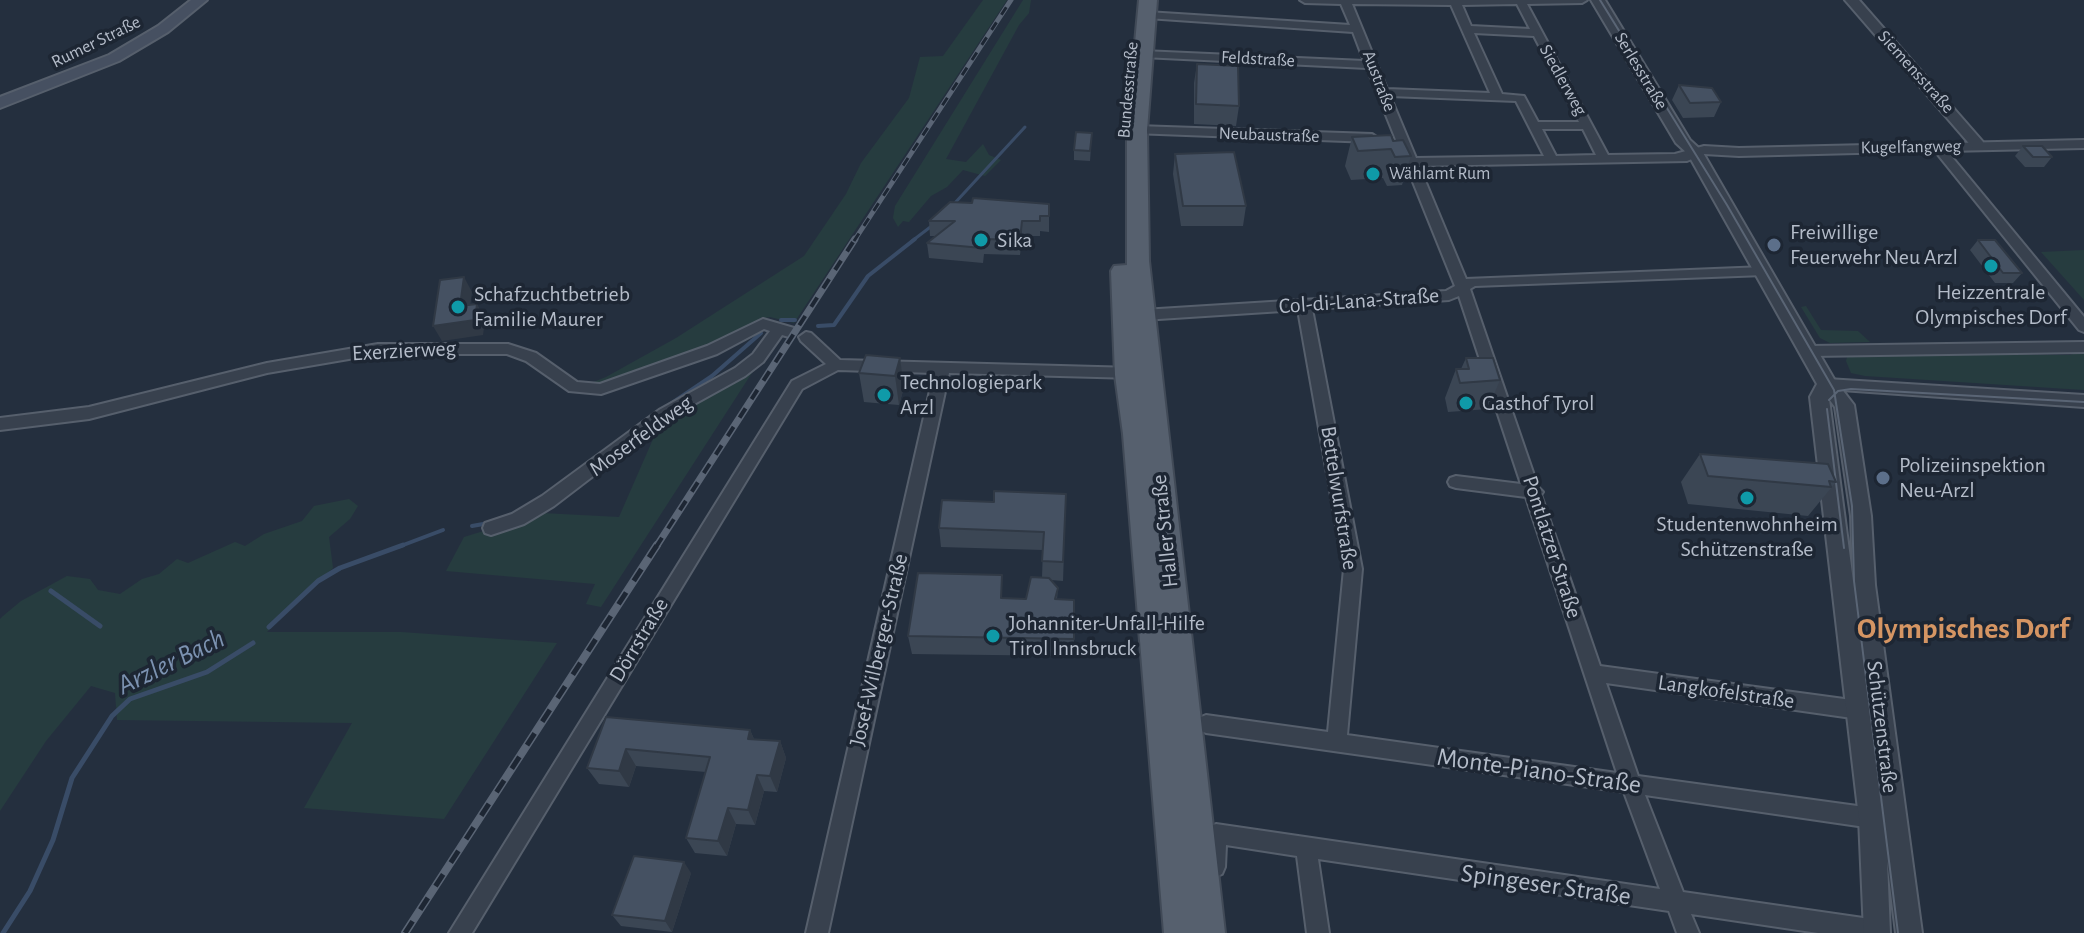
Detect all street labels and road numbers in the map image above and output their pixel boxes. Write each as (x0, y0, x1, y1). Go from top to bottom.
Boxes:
street label: Rumer Straße (48, 11, 144, 73)
street label: Siemensstraße (1873, 26, 1959, 118)
street label: Serlesstraße (1610, 28, 1672, 114)
street label: Bundesstraße (1113, 41, 1143, 139)
street label: Siedlerweg (1535, 41, 1591, 119)
street label: Feldstraße (1221, 46, 1295, 72)
street label: Austraße (1357, 47, 1401, 115)
street label: Neubaustraße (1218, 122, 1320, 148)
street label: Kugelfangweg (1861, 135, 1961, 159)
street label: Col-di-Lana-Straße (1278, 282, 1440, 320)
street label: Exerzierweg (351, 335, 457, 367)
street label: Moserfeldweg (584, 390, 698, 482)
street label: Bettelwurfstraße (1315, 424, 1363, 572)
street label: Pontlatzer Straße (1517, 472, 1587, 622)
street label: Haller Straße (1146, 473, 1184, 589)
street label: Josef-Wilberger-Straße (844, 551, 914, 749)
street label: Dörrstraße (604, 593, 674, 687)
street label: Schützenstraße (1861, 659, 1903, 795)
street label: Langkofelstraße (1656, 669, 1796, 715)
street label: Monte-Piano-Straße (1435, 741, 1643, 801)
street label: Spingeser Straße (1459, 858, 1633, 912)

